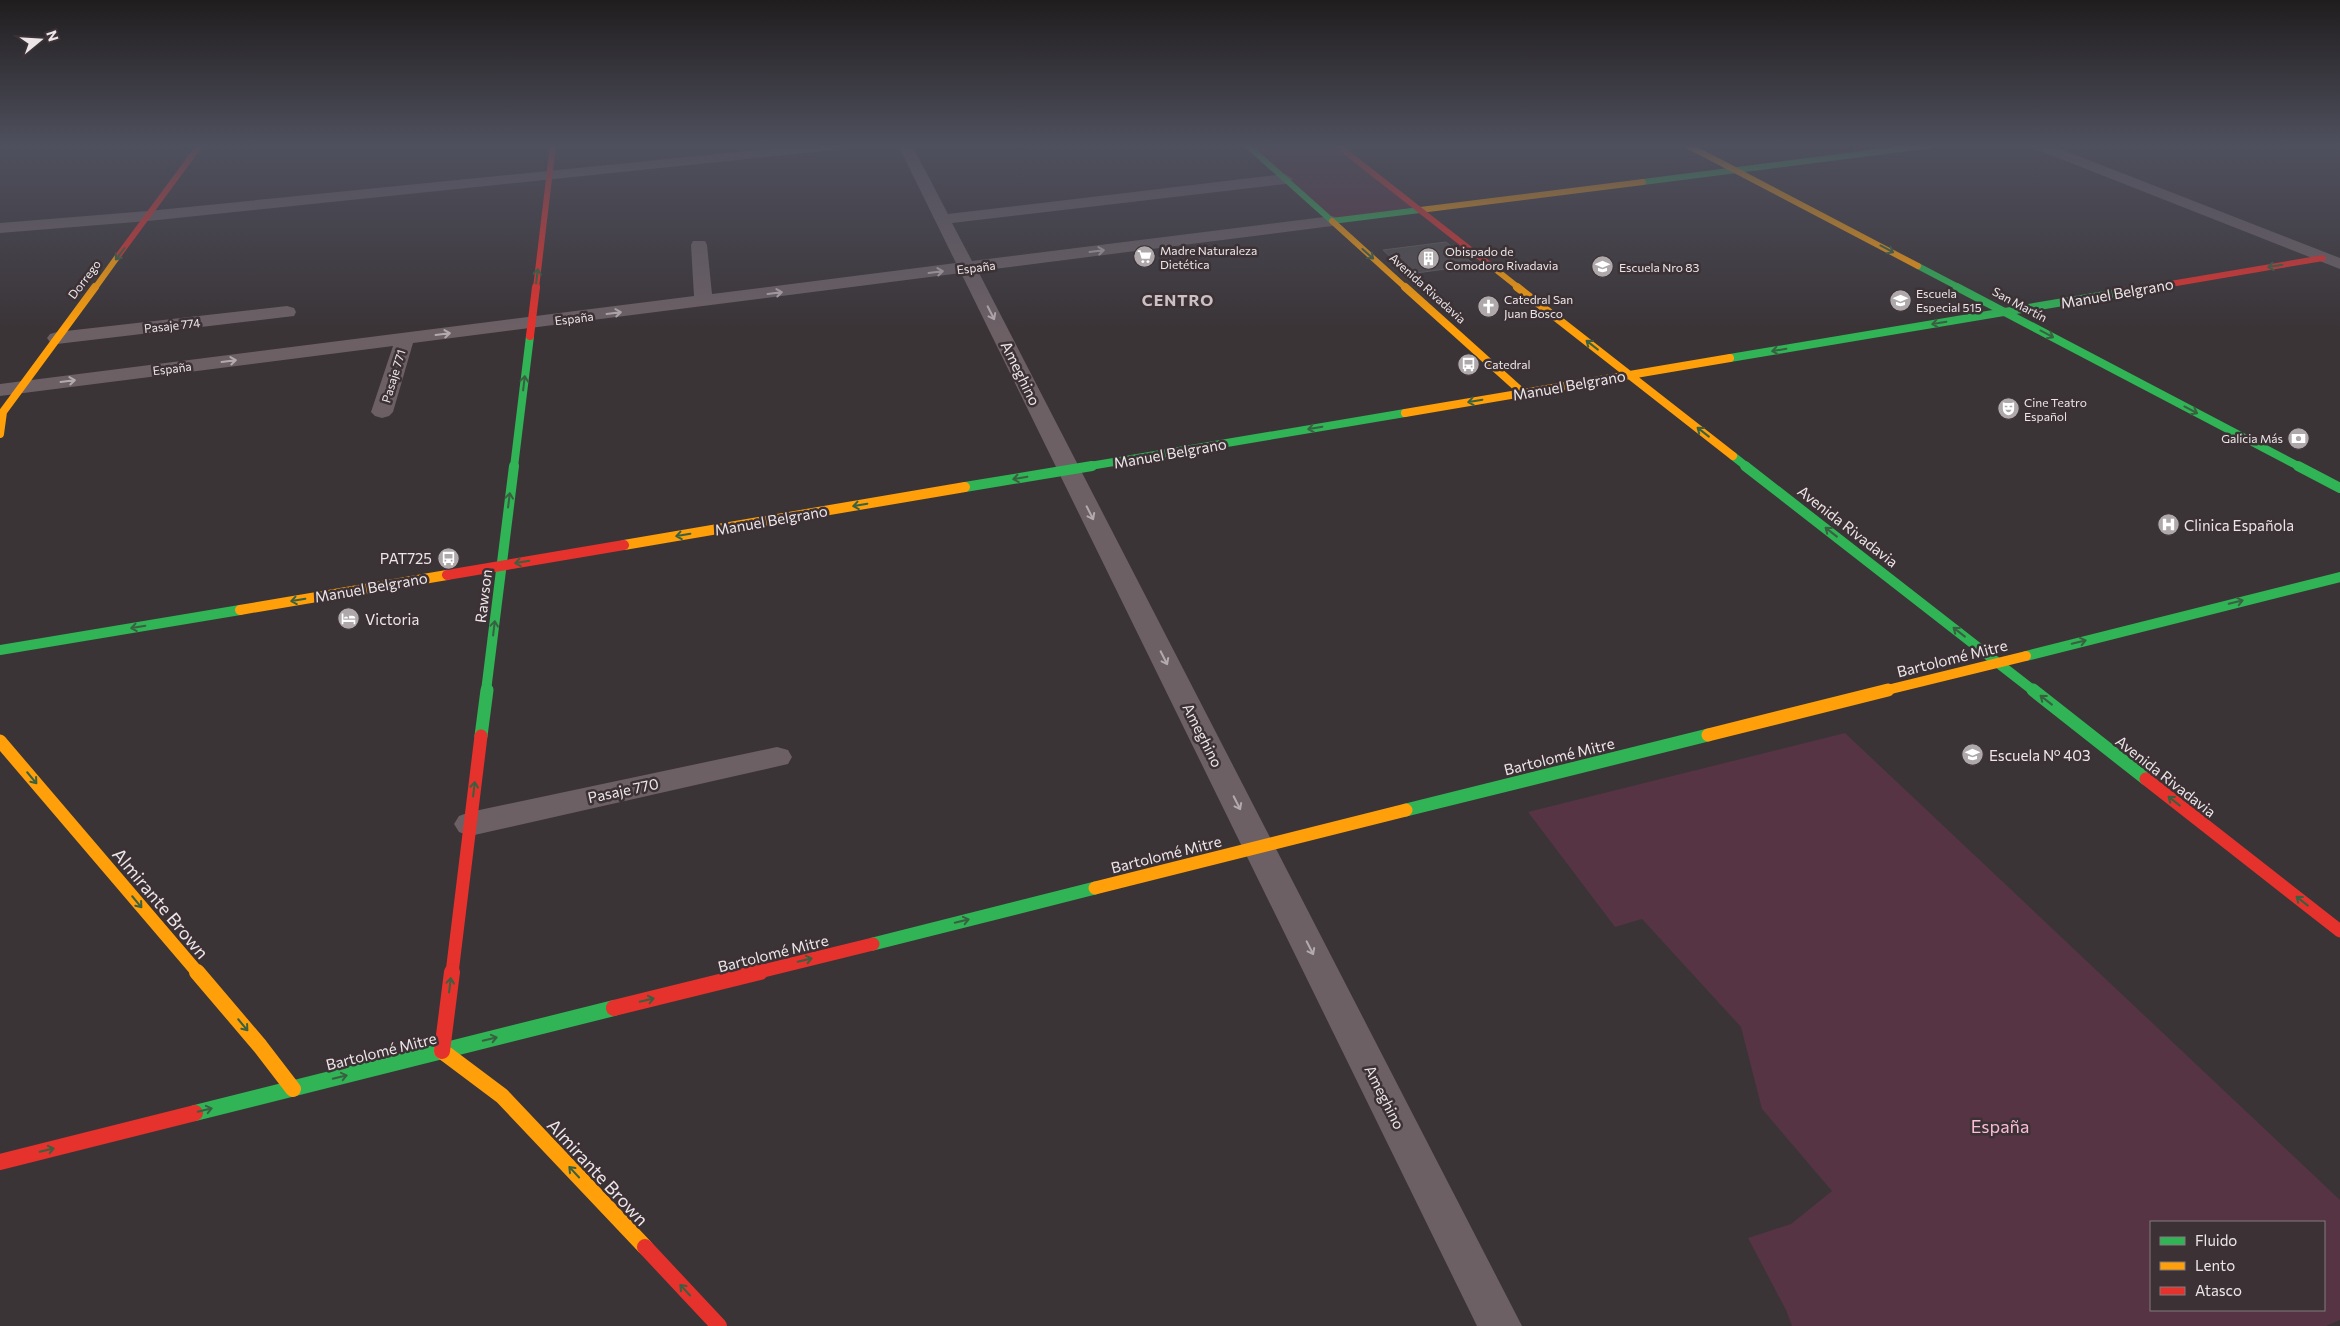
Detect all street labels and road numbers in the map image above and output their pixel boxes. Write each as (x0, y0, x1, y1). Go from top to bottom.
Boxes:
street label: Avenida Rivadavia (1387, 250, 1469, 326)
street label: Dorrego (65, 257, 103, 301)
street label: España (956, 258, 996, 276)
street label: Manuel Belgrano (2059, 274, 2175, 312)
street label: San Martín (1990, 284, 2050, 324)
street label: España (554, 309, 594, 327)
street label: Pasaje 774 (143, 315, 201, 335)
street label: Ameghino (998, 338, 1044, 408)
street label: Pasaje 771 (378, 348, 408, 404)
street label: España (152, 359, 192, 377)
street label: Manuel Belgrano (1511, 366, 1627, 404)
street label: Manuel Belgrano (1112, 434, 1228, 472)
street label: Avenida Rivadavia (1794, 481, 1902, 571)
street label: Manuel Belgrano (713, 501, 829, 539)
street label: Manuel Belgrano (313, 568, 429, 606)
street label: Rawson (471, 568, 495, 624)
street label: Bartolomé Mitre (1895, 636, 2009, 680)
street label: Ameghino (1179, 700, 1227, 770)
street label: Avenida Rivadavia (2112, 731, 2220, 821)
street label: Bartolomé Mitre (1502, 734, 1616, 778)
street label: Pasaje 770 (586, 774, 660, 806)
street label: Bartolomé Mitre (1109, 832, 1223, 876)
street label: Almirante Brown (108, 843, 214, 963)
street label: Bartolomé Mitre (716, 931, 830, 975)
street label: Bartolomé Mitre (324, 1029, 438, 1073)
street label: Ameghino (1361, 1062, 1409, 1132)
street label: Almirante Brown (543, 1114, 653, 1230)

